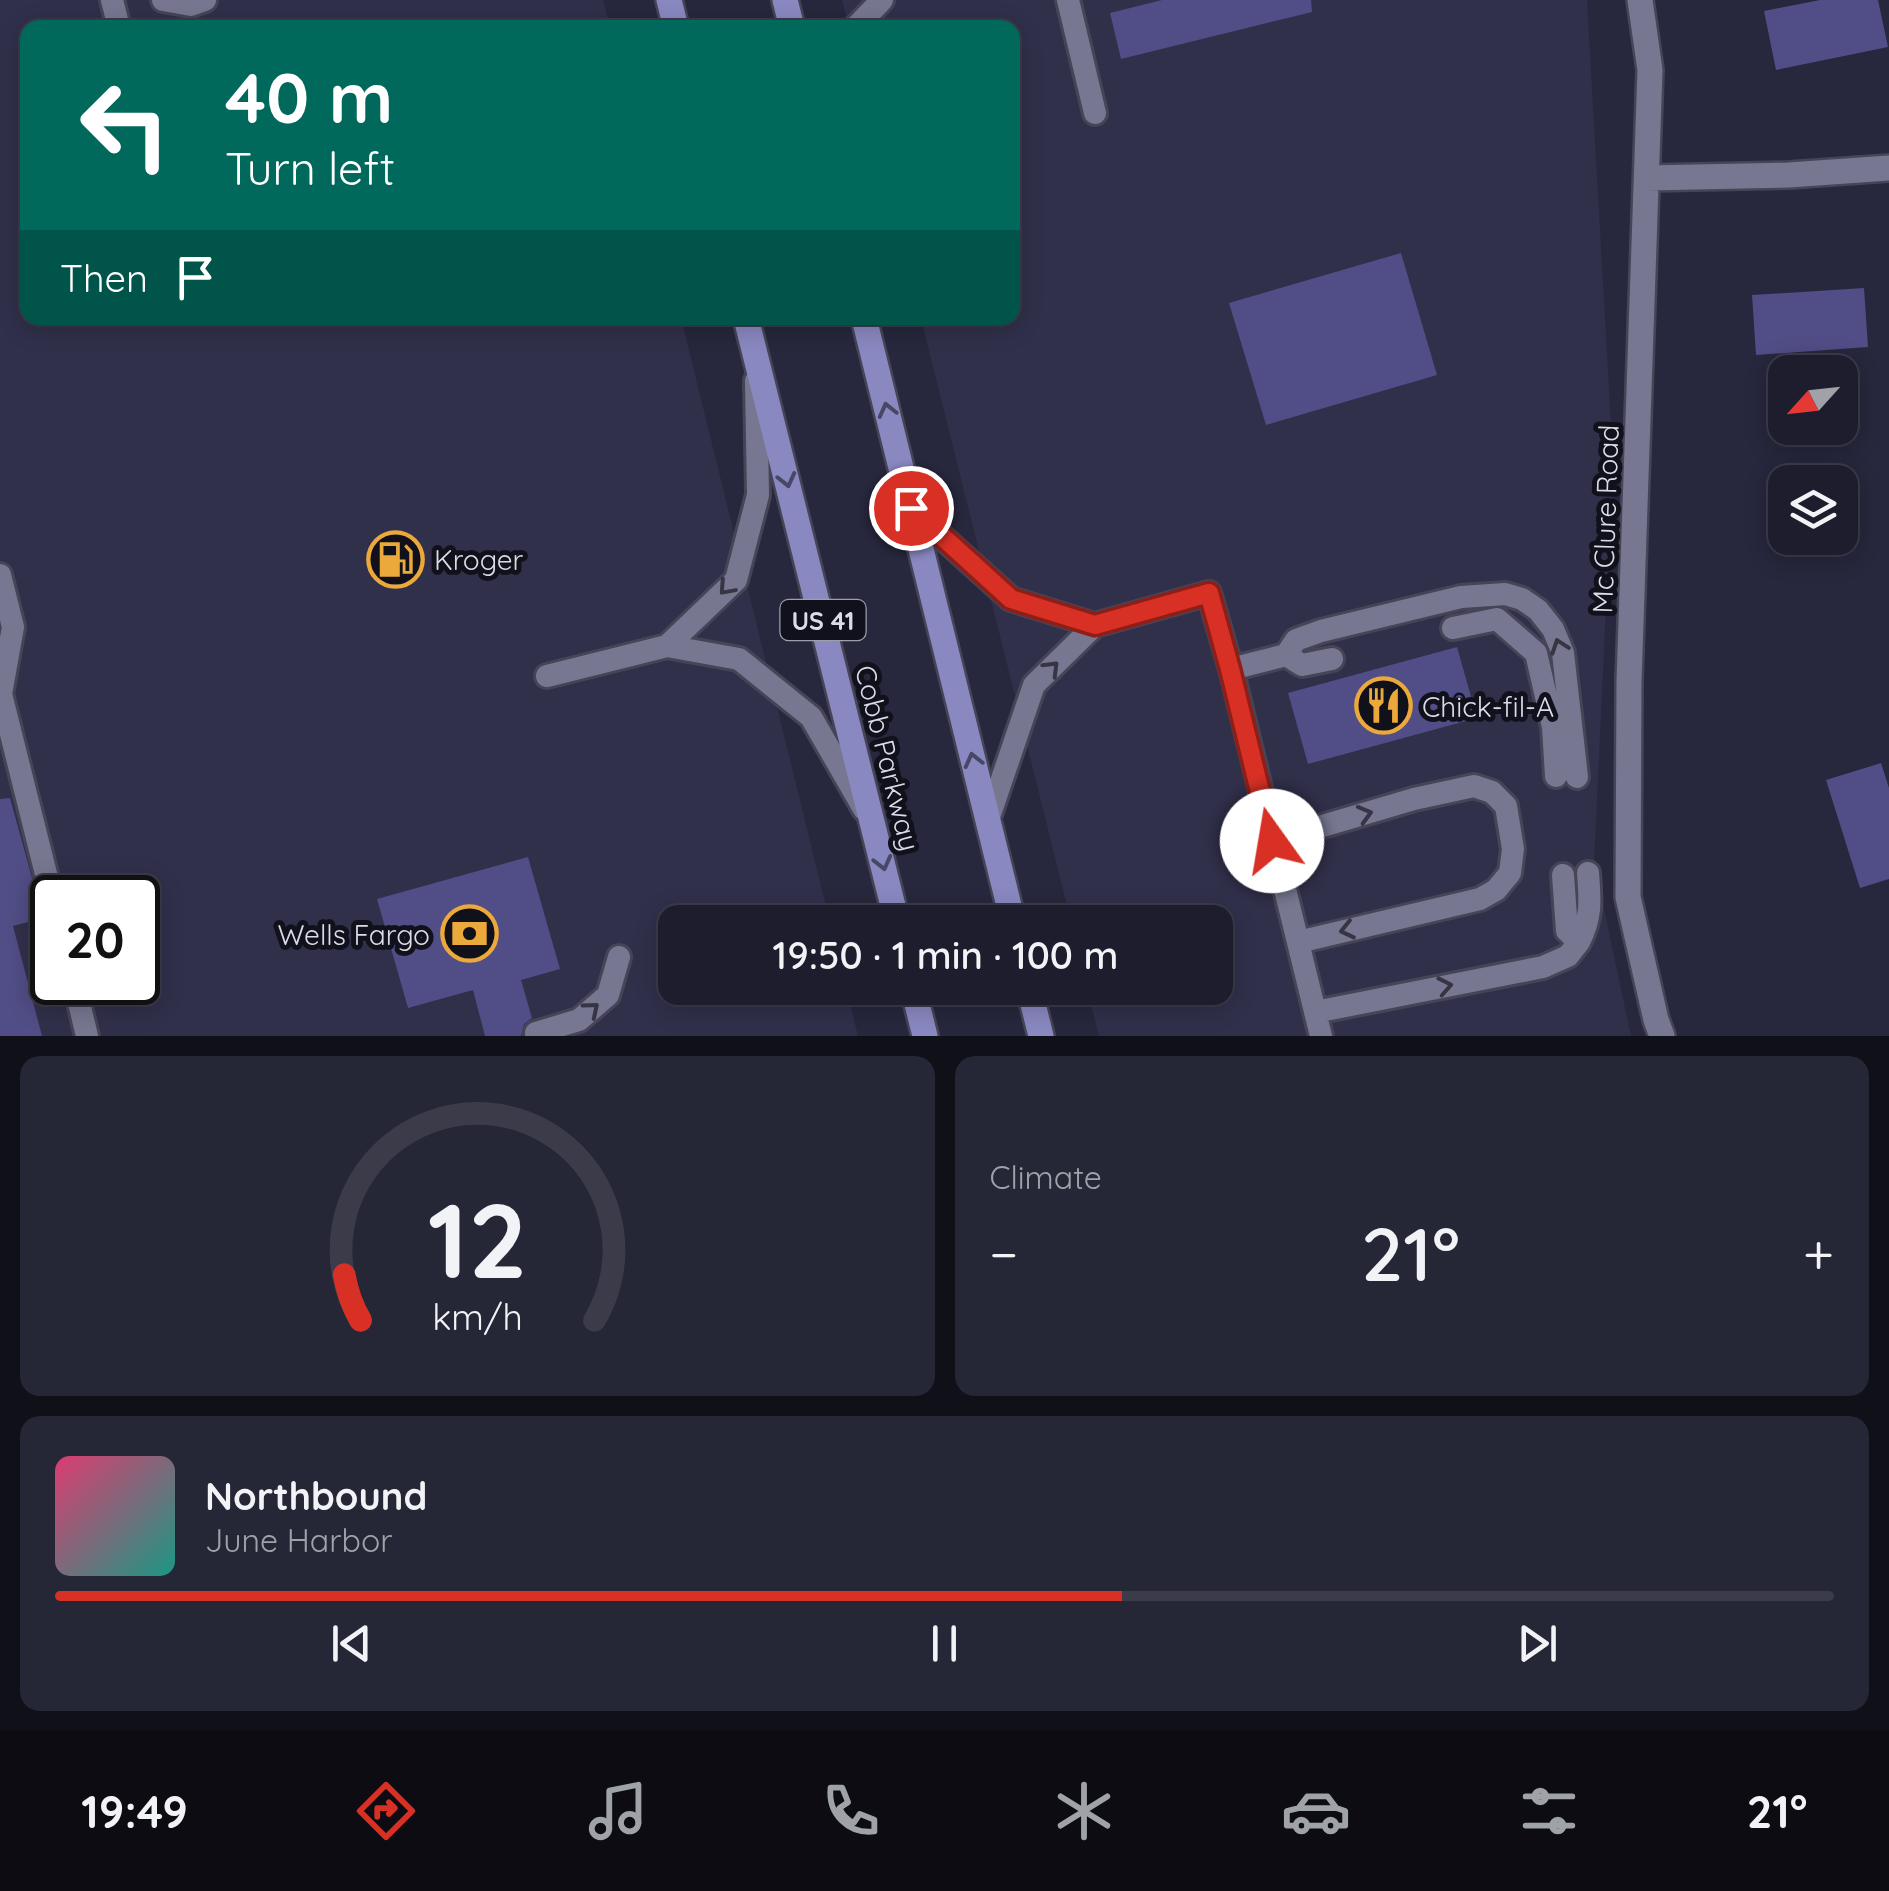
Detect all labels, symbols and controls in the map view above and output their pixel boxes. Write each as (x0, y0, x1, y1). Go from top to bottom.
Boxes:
text: 40 m (225, 53, 393, 141)
icon: left (60, 60, 190, 190)
text: Turn left (225, 140, 395, 196)
icon: arrive (168, 250, 223, 305)
text: Then (60, 254, 148, 302)
north arrow (1768, 355, 1858, 445)
map controls (1768, 355, 1858, 555)
one-way arrow (878, 402, 899, 419)
street label: Mc Clure Road (1584, 424, 1626, 614)
button: layers (1768, 465, 1858, 555)
pin (869, 466, 954, 551)
one-way arrow (776, 471, 797, 488)
icon: arrive (884, 481, 939, 536)
fuel station icon: Kroger (365, 529, 425, 589)
place label: Kroger (434, 542, 523, 577)
one-way arrow (719, 576, 737, 595)
road number: US 41 (780, 600, 866, 640)
one-way arrow (1550, 639, 1570, 656)
one-way arrow (1041, 661, 1059, 679)
street label: Cobb Parkway (848, 662, 928, 854)
restaurant icon: Chick-fil-A (1353, 676, 1413, 736)
place label: Chick-fil-A (1422, 689, 1554, 724)
one-way arrow (964, 752, 985, 769)
position arrow (1220, 789, 1324, 893)
one-way arrow (1356, 804, 1373, 825)
one-way arrow (871, 854, 892, 871)
speed limit sign: 20 (30, 875, 160, 1005)
bank icon: Wells Fargo (439, 904, 499, 964)
place label: Wells Fargo (277, 917, 430, 952)
one-way arrow (1339, 918, 1356, 939)
text: 19:50 · 1 min · 100 m (773, 931, 1118, 979)
one-way arrow (1436, 977, 1453, 998)
one-way arrow (580, 1003, 598, 1021)
text: Climate (990, 1157, 1102, 1197)
text: 12 (427, 1174, 527, 1304)
text: 21° (1361, 1206, 1460, 1300)
text: − (990, 1219, 1018, 1288)
text: + (1803, 1219, 1834, 1288)
text: km/h (432, 1294, 523, 1339)
text: Northbound (205, 1472, 427, 1520)
text: June Harbor (205, 1520, 393, 1560)
icon: previous (324, 1616, 379, 1671)
icon: pause (917, 1616, 972, 1671)
icon: next (1510, 1616, 1565, 1671)
icon: directions (351, 1776, 421, 1846)
icon: music (583, 1776, 653, 1846)
icon: phone (816, 1776, 886, 1846)
icon: climate (1049, 1776, 1119, 1846)
icon: car (1281, 1776, 1351, 1846)
icon: filters (1514, 1776, 1584, 1846)
text: 19:49 (81, 1783, 188, 1839)
text: 21° (1747, 1783, 1808, 1839)

